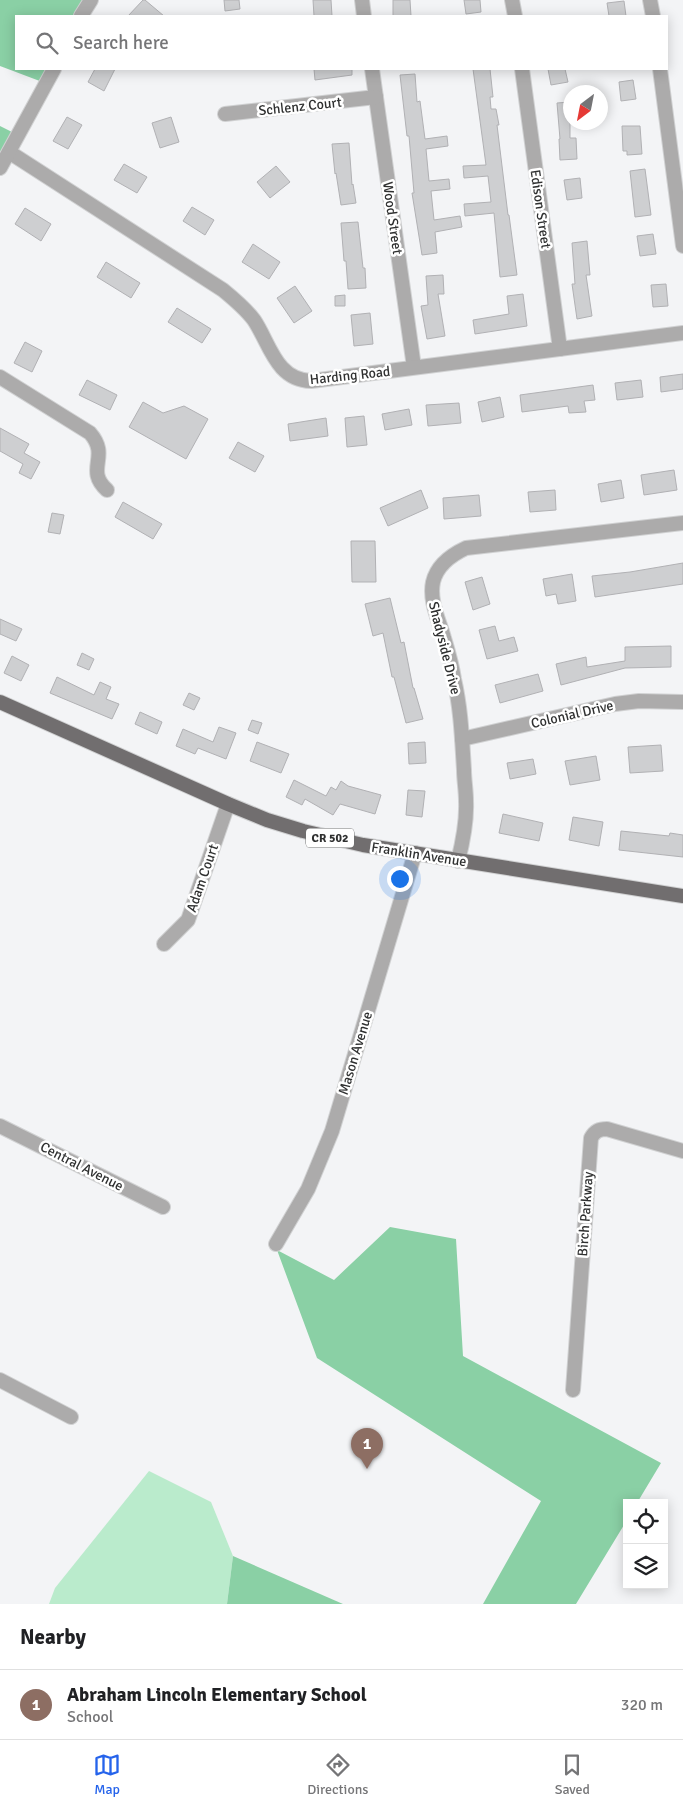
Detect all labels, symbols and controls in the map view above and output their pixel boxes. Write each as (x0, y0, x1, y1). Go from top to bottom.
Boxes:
search box (15, 15, 668, 70)
icon: search (33, 29, 61, 57)
text: Search here (73, 31, 169, 55)
north arrow (563, 85, 608, 130)
street label: Schlenz Court (258, 94, 343, 119)
street label: Edison Street (527, 169, 554, 250)
street label: Wood Street (379, 181, 406, 255)
street label: Harding Road (309, 363, 391, 388)
street label: Shadyside Drive (425, 600, 464, 696)
street label: Colonial Drive (529, 697, 615, 732)
road number: CR 502 (306, 828, 354, 848)
street label: Franklin Avenue (370, 839, 468, 870)
street label: Adam Court (183, 842, 222, 914)
your location (387, 866, 413, 892)
street label: Mason Avenue (335, 1009, 376, 1097)
street label: Central Avenue (37, 1138, 126, 1195)
street label: Birch Parkway (574, 1171, 597, 1257)
pin: 1 (351, 1428, 383, 1469)
map controls (623, 1499, 668, 1589)
button: locate (623, 1499, 668, 1544)
button: layers (623, 1544, 668, 1589)
text: Nearby (20, 1624, 86, 1650)
text: Abraham Lincoln Elementary School (67, 1683, 367, 1707)
text: 1 (32, 1695, 40, 1715)
text: 320 m (621, 1695, 663, 1715)
text: School (67, 1707, 113, 1727)
tab: Map (93, 1751, 121, 1798)
tab: Directions (307, 1751, 368, 1798)
tab: Saved (555, 1751, 590, 1798)

